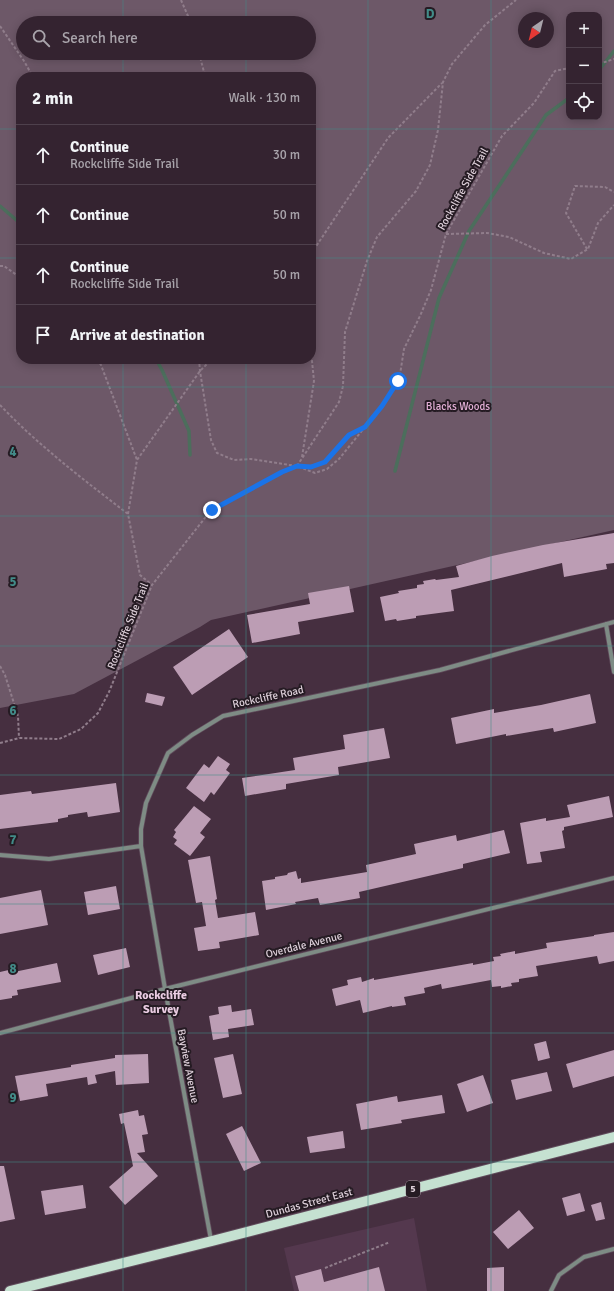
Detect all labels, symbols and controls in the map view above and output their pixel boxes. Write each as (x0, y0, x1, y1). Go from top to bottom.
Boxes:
text: D (426, 6, 435, 22)
north arrow (518, 12, 554, 48)
map controls (566, 12, 602, 120)
button: + (566, 12, 602, 48)
search box (16, 16, 316, 60)
icon: search (30, 27, 52, 49)
text: Search here (62, 29, 138, 47)
button: − (566, 48, 602, 84)
button: locate (566, 84, 602, 120)
text: 2 min (32, 88, 73, 109)
text: Walk · 130 m (229, 90, 300, 106)
text: Continue (70, 138, 129, 156)
icon: ahead (32, 144, 54, 166)
street label: Rockcliffe Side Trail (435, 145, 491, 233)
text: 30 m (273, 147, 300, 163)
text: Rockcliffe Side Trail (70, 156, 179, 172)
icon: ahead (32, 204, 54, 226)
text: Continue (70, 206, 129, 224)
text: 50 m (273, 207, 300, 223)
text: Continue (70, 258, 129, 276)
icon: ahead (32, 264, 54, 286)
text: 50 m (273, 267, 300, 283)
text: Rockcliffe Side Trail (70, 276, 179, 292)
icon: arrive (32, 324, 54, 346)
text: Arrive at destination (70, 326, 205, 344)
route start (389, 372, 407, 390)
park label: Blacks Woods (426, 400, 490, 413)
text: 4 (9, 444, 17, 460)
route end (203, 501, 221, 519)
text: 5 (9, 574, 17, 590)
street label: Rockcliffe Side Trail (105, 581, 151, 671)
street label: Rockcliffe Road (231, 683, 305, 711)
text: 6 (9, 703, 17, 719)
text: 7 (9, 832, 17, 848)
street label: Overdale Avenue (264, 929, 344, 961)
text: 8 (9, 961, 17, 977)
district label: Rockcliffe Survey (135, 988, 187, 1017)
street label: Bayview Avenue (174, 1028, 202, 1104)
text: 9 (9, 1090, 17, 1106)
road number: 5 (406, 1181, 420, 1197)
street label: Dundas Street East (264, 1185, 354, 1221)

